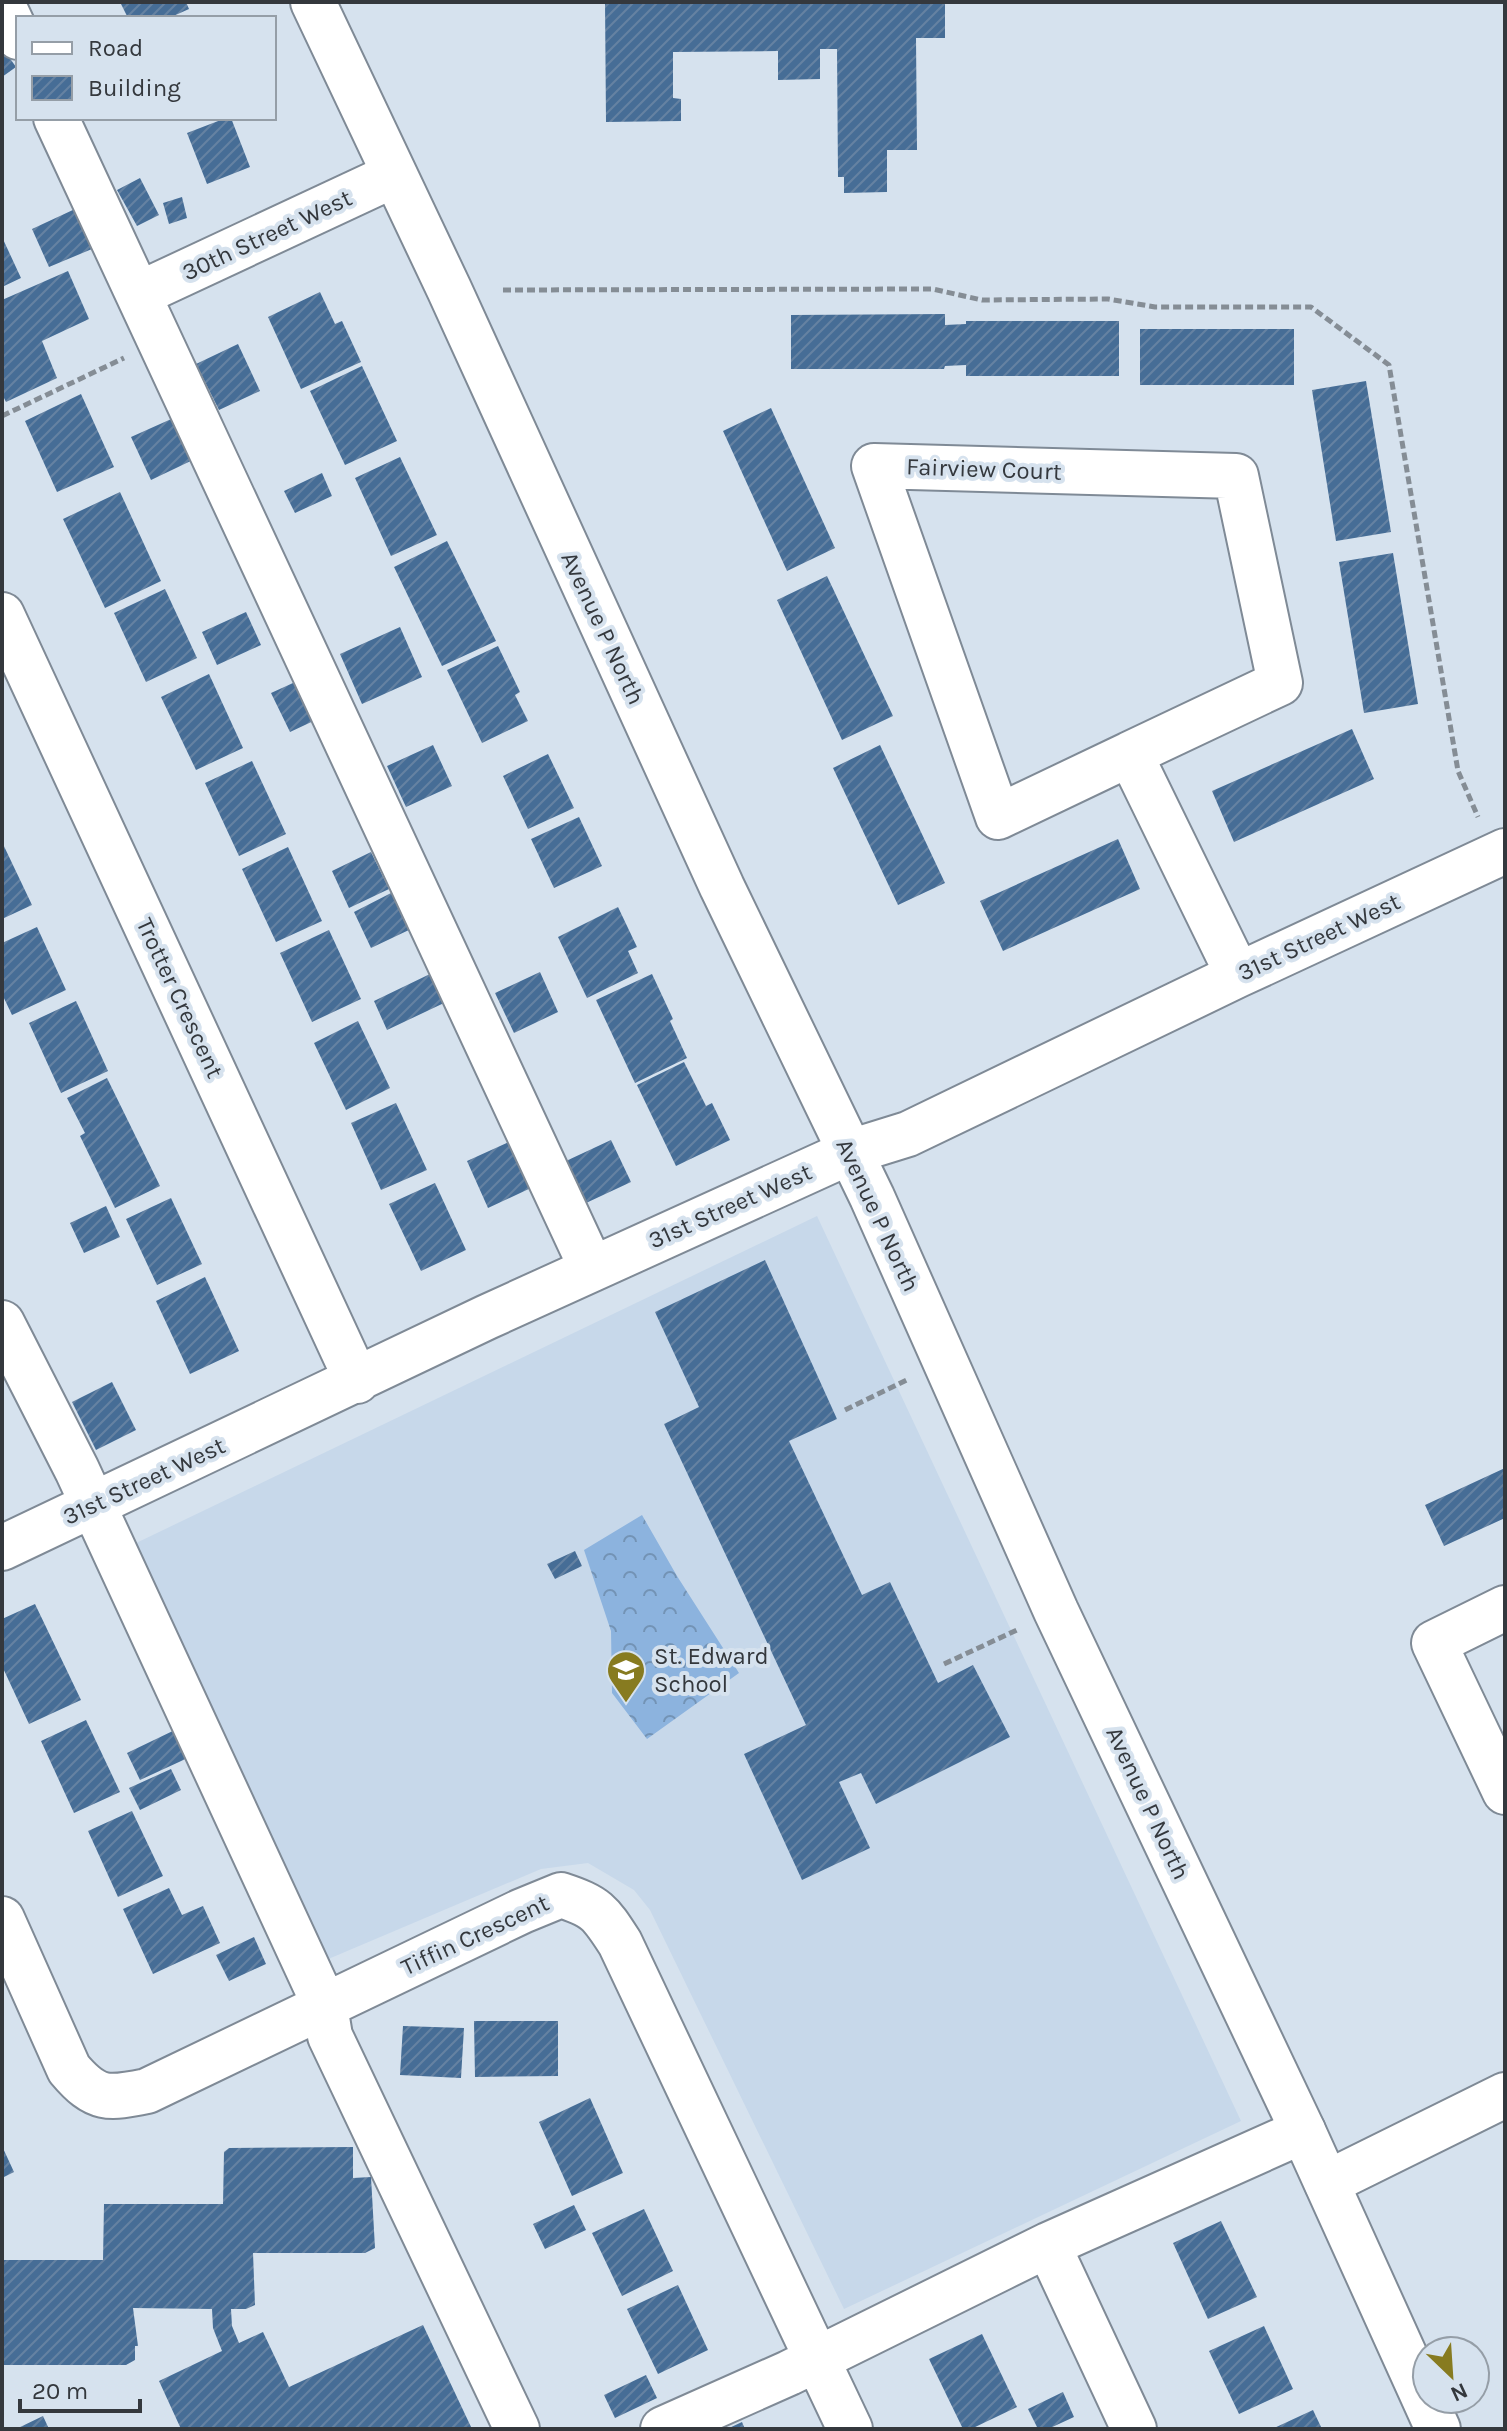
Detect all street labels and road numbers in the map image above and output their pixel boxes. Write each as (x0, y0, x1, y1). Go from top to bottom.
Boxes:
street label: 30th Street West (178, 183, 356, 287)
street label: Fairview Court (906, 452, 1062, 486)
street label: Avenue P North (555, 547, 651, 709)
street label: 31st Street West (1233, 887, 1405, 987)
street label: Trotter Crescent (131, 914, 229, 1082)
street label: Avenue P North (830, 1134, 926, 1296)
street label: 31st Street West (644, 1157, 816, 1255)
street label: 31st Street West (58, 1431, 230, 1531)
street label: Avenue P North (1100, 1722, 1196, 1884)
street label: Tiffin Crescent (397, 1889, 553, 1981)

